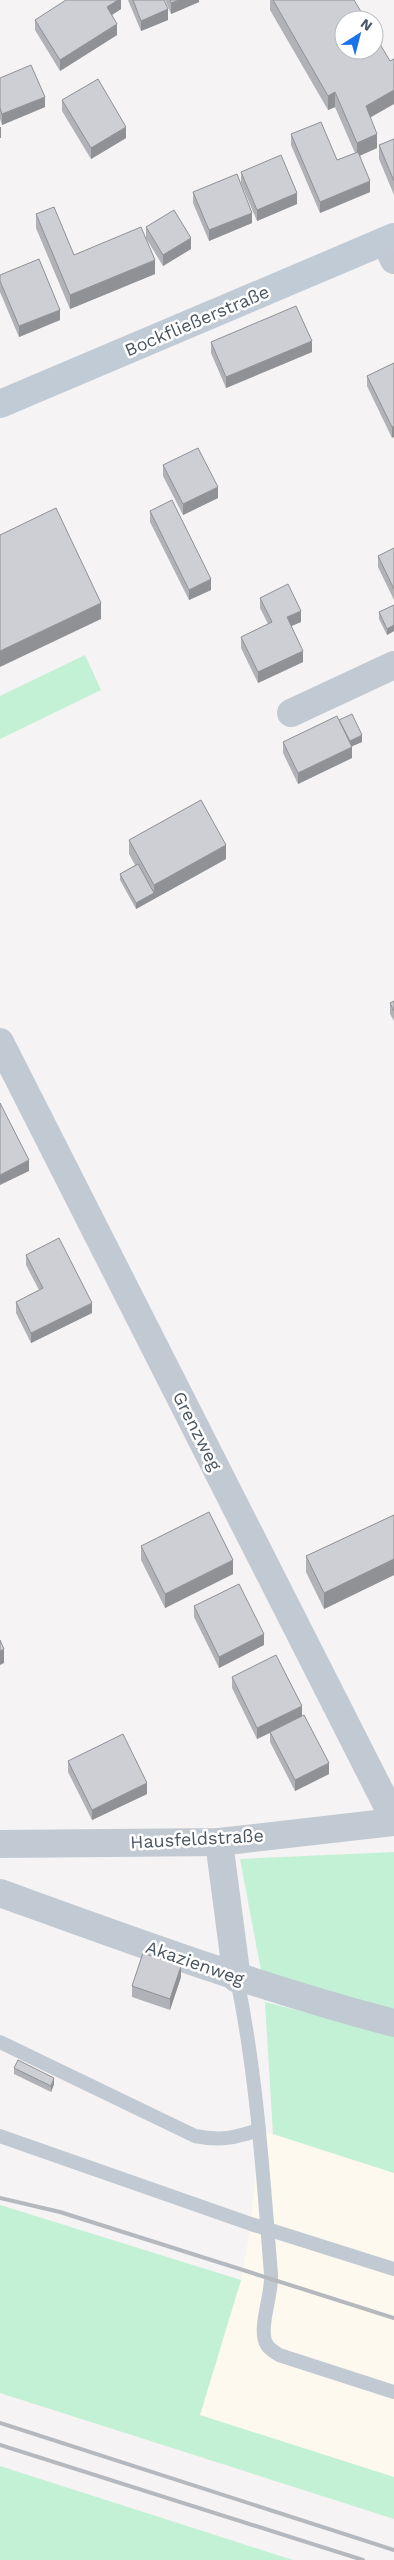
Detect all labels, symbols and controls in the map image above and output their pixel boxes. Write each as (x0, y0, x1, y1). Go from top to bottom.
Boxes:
north arrow (334, 10, 384, 60)
text: N (358, 15, 376, 34)
street label: Bockfließerstraße (121, 281, 272, 360)
street label: Grenzweg (169, 1388, 227, 1474)
street label: Hausfeldstraße (130, 1825, 264, 1852)
street label: Akazienweg (143, 1936, 247, 1989)

